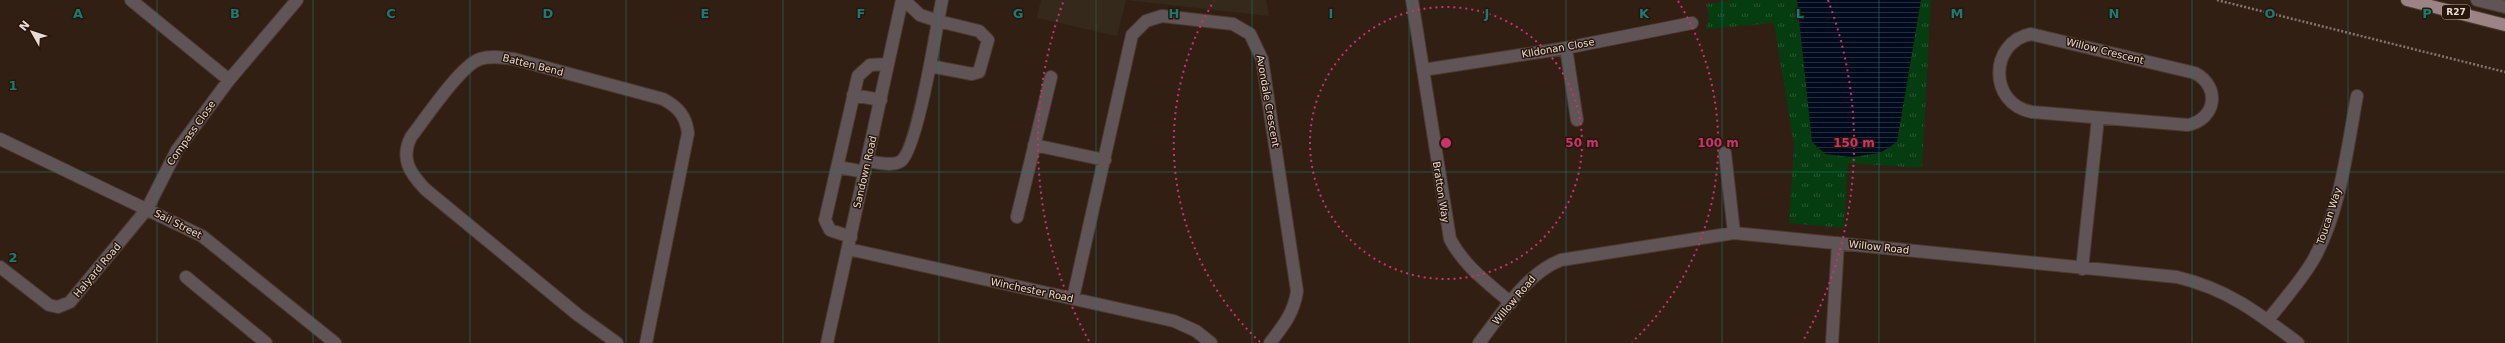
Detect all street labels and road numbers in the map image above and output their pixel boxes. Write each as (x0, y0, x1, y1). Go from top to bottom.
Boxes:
road number: R27 (2442, 5, 2470, 19)
street label: KIldonan Close (1521, 36, 1595, 60)
street label: Willow Crescent (2065, 36, 2145, 66)
street label: Batten Bend (501, 52, 565, 78)
street label: Avondale Crescent (1254, 54, 1282, 148)
street label: Compass Close (165, 99, 217, 167)
street label: Sandown Road (851, 135, 879, 209)
street label: Bratton Way (1431, 161, 1451, 223)
street label: Toucan Way (2314, 186, 2343, 247)
street label: Sail Street (153, 207, 204, 241)
street label: Willow Road (1848, 238, 1910, 256)
street label: Halyard Road (71, 241, 123, 299)
street label: Willow Road (1490, 273, 1538, 327)
street label: Winchester Road (990, 276, 1074, 304)

